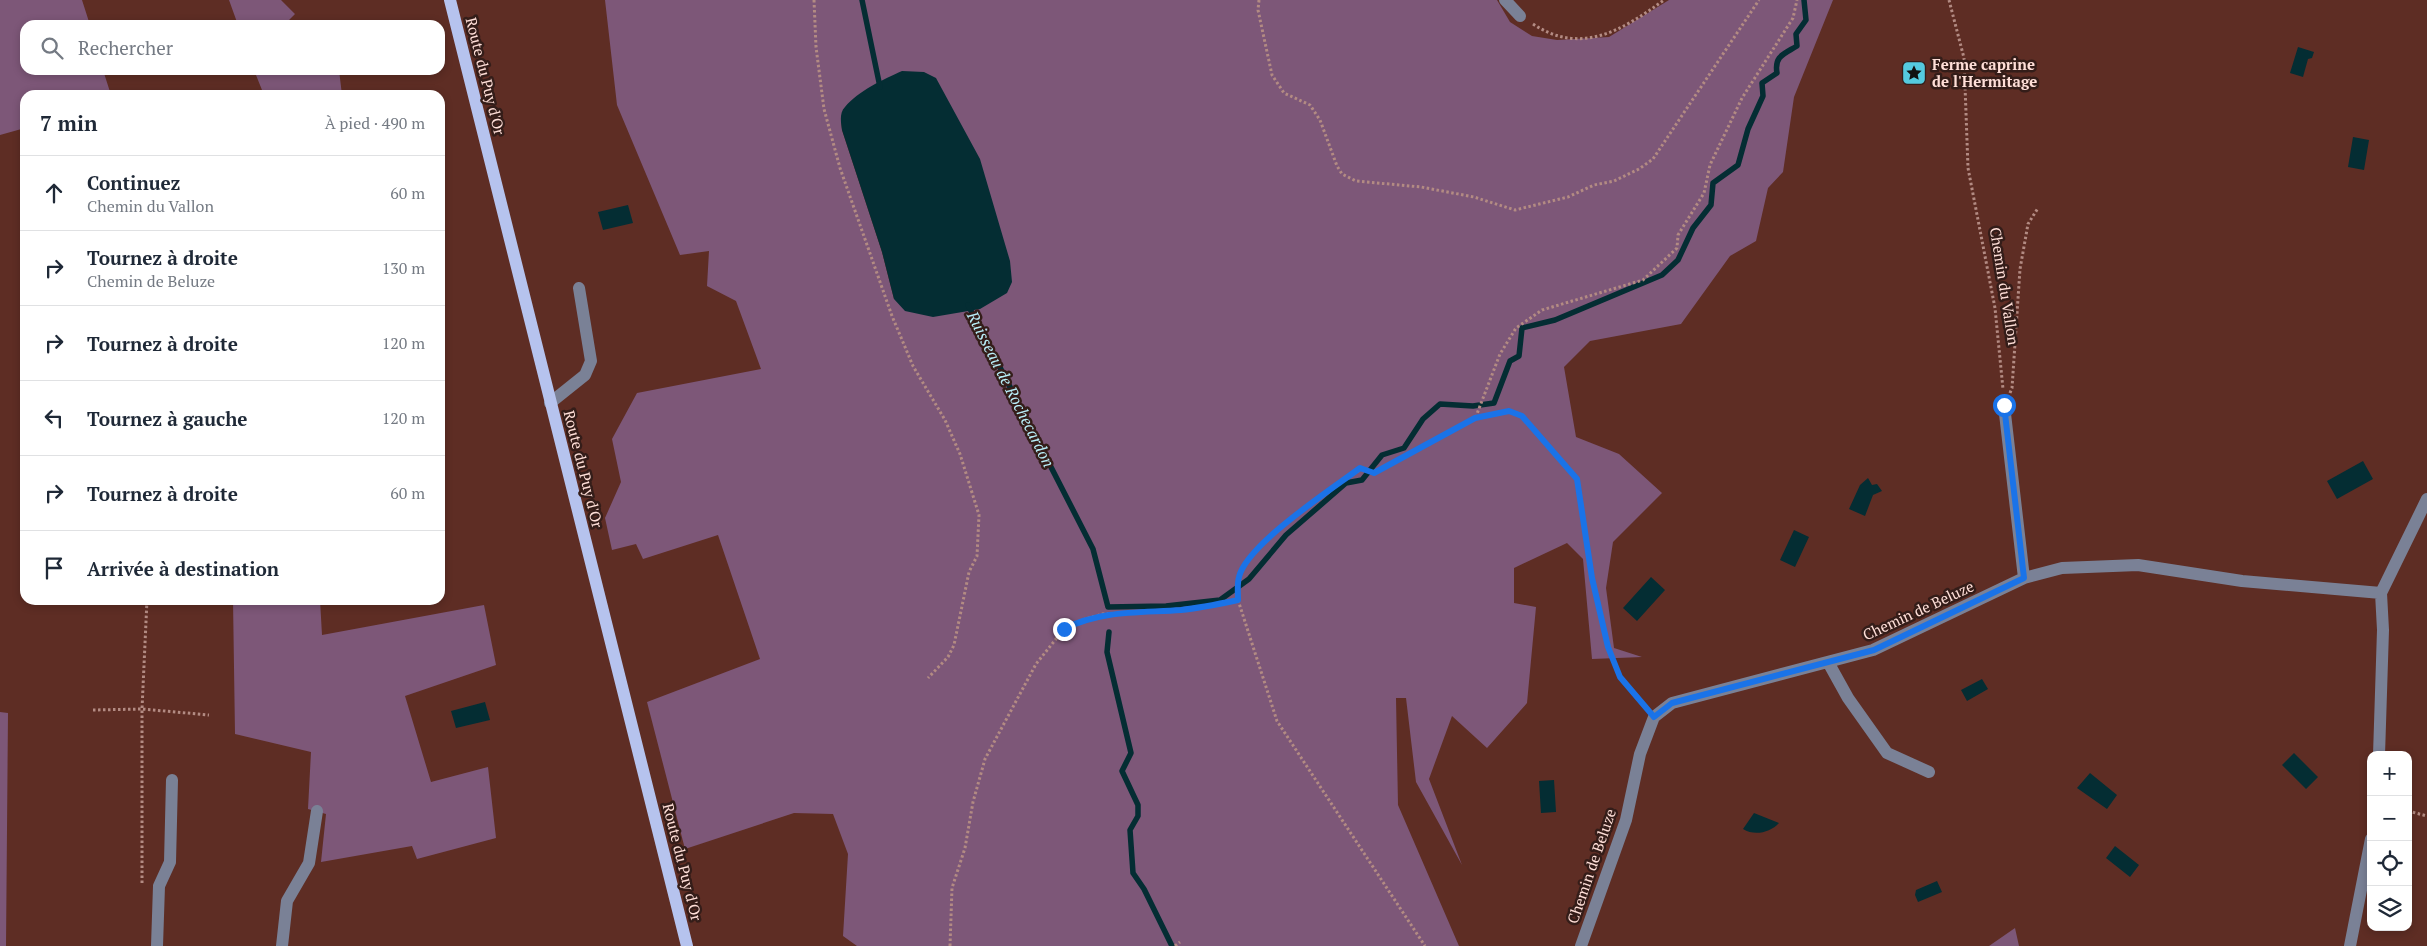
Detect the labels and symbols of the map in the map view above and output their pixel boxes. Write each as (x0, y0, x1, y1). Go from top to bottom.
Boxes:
street label: Route du Puy d'Or (462, 15, 510, 137)
place label: Ferme caprine de l'Hermitage (1932, 54, 2037, 91)
place icon: Ferme caprine de l'Hermitage (1901, 60, 1927, 86)
street label: Chemin du Vallon (1986, 226, 2024, 346)
water label: Ruisseau de Rochecardon (962, 306, 1060, 471)
route start (1993, 394, 2016, 417)
street label: Route du Puy d'Or (560, 408, 608, 530)
street label: Chemin de Beluze (1859, 576, 1977, 644)
route end (1053, 618, 1076, 641)
street label: Route du Puy d'Or (659, 801, 707, 923)
street label: Chemin de Beluze (1562, 806, 1620, 926)

